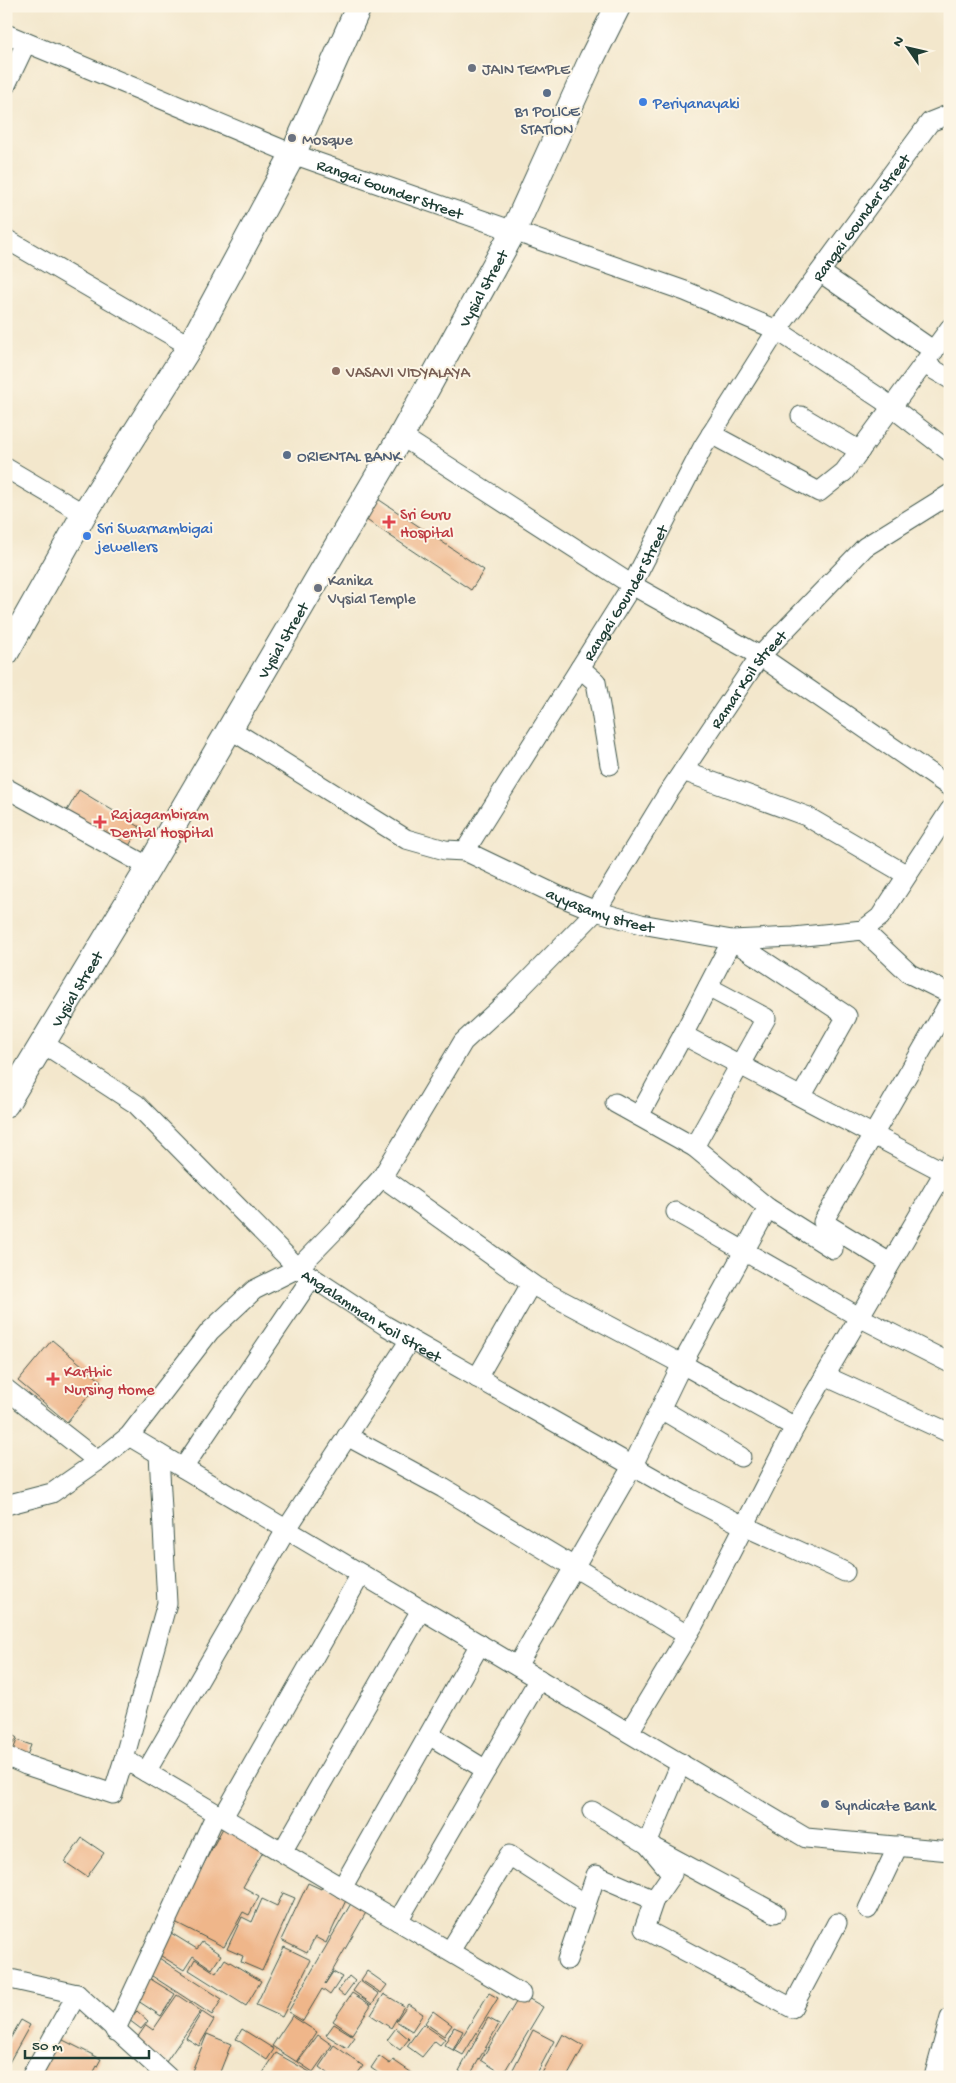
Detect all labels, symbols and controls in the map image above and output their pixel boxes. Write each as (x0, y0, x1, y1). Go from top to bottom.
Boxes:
north arrow (884, 22, 934, 72)
text: N (890, 34, 909, 51)
marker: JAIN TEMPLE (466, 62, 478, 74)
place label: JAIN TEMPLE (482, 62, 571, 81)
marker: B1 POLICE STATION (541, 87, 553, 99)
marker: Periyanayaki (637, 96, 649, 108)
place label: Periyanayaki (652, 96, 740, 115)
place label: B1 POLICE STATION (513, 104, 581, 141)
marker: Mosque (286, 132, 298, 144)
place label: Mosque (302, 132, 353, 151)
street label: Rangai Gounder Street (810, 150, 917, 287)
street label: Rangai Gounder Street (313, 157, 466, 226)
street label: Vysial Street (456, 246, 515, 332)
marker: VASAVI VIDYALAYA (330, 365, 342, 377)
place label: VASAVI VIDYALAYA (345, 365, 471, 384)
marker: ORIENTAL BANK (281, 449, 293, 461)
place label: ORIENTAL BANK (297, 449, 404, 468)
place label: Sri Guru Hospital (400, 507, 454, 544)
marker: Sri Guru Hospital (382, 515, 396, 529)
place label: Sri Swarnambigai jewellers (94, 521, 213, 558)
street label: Rangai Gounder Street (581, 522, 675, 665)
marker: Sri Swarnambigai jewellers (81, 530, 93, 542)
place label: Kanika Vysial Temple (327, 573, 417, 610)
marker: Kanika Vysial Temple (312, 582, 324, 594)
street label: Vysial Street (255, 599, 315, 684)
street label: Ramar Koil Street (708, 627, 793, 733)
place label: Rajagambiram Dental Hospital (110, 807, 214, 844)
marker: Rajagambiram Dental Hospital (93, 815, 107, 829)
street label: ayyasamy street (542, 885, 656, 939)
street label: Vysial Street (48, 948, 110, 1032)
street label: Angalamman Koil Street (297, 1267, 445, 1369)
place label: Karthic Nursing Home (64, 1364, 155, 1401)
marker: Karthic Nursing Home (46, 1372, 60, 1386)
marker: Syndicate Bank (819, 1798, 831, 1810)
place label: Syndicate Bank (835, 1798, 937, 1817)
scale bar (25, 2028, 149, 2060)
text: 50 m (32, 2038, 63, 2056)

